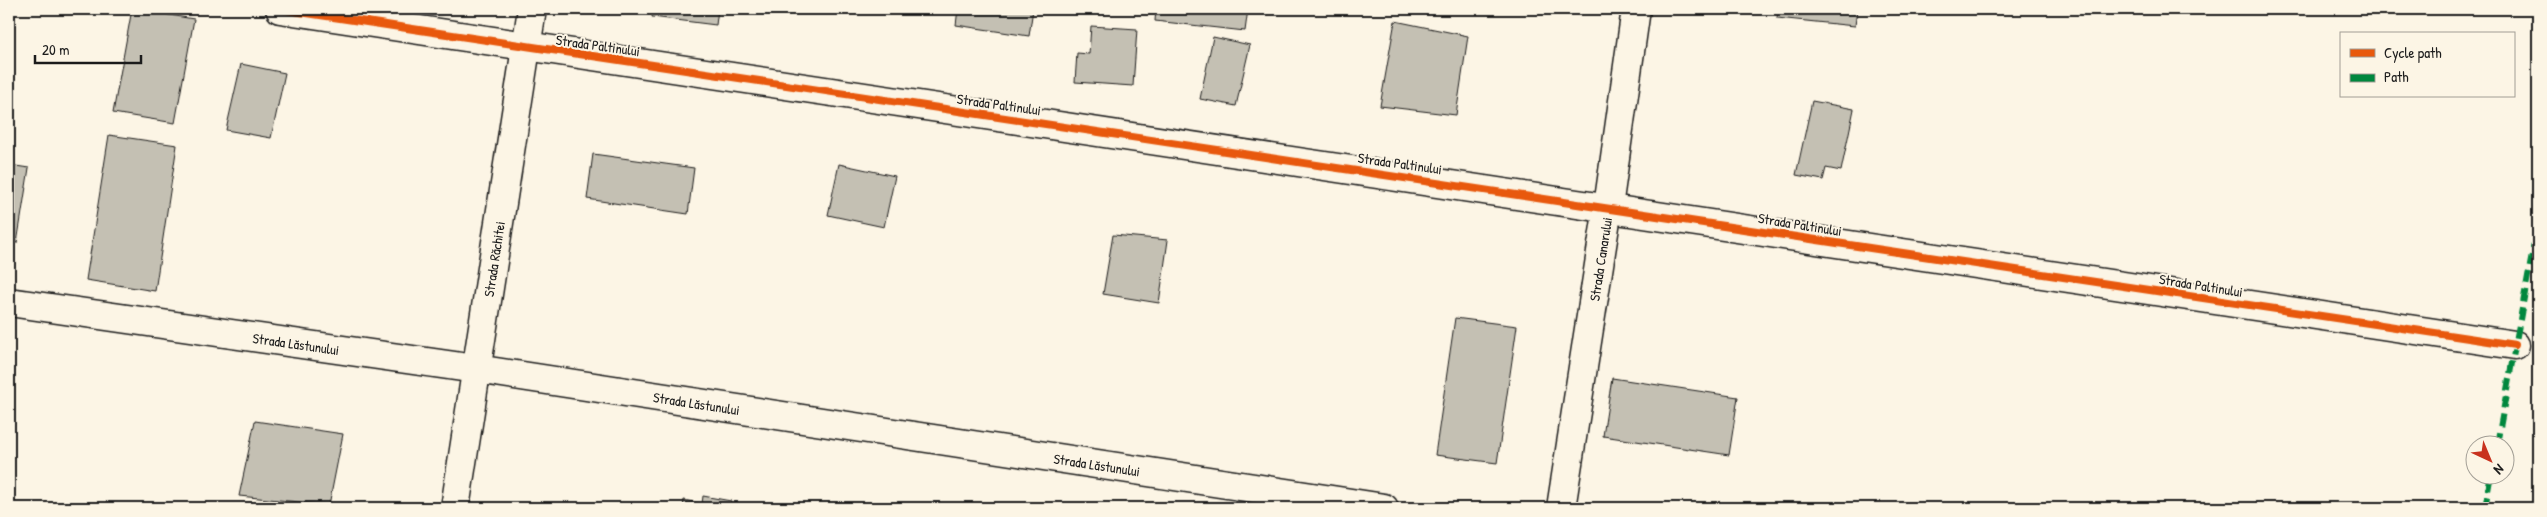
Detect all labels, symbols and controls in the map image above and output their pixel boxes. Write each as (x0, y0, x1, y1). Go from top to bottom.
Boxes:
street label: Strada Paltinului (555, 30, 641, 60)
scale bar (35, 32, 141, 64)
legend (2340, 32, 2514, 98)
text: 20 m (42, 39, 69, 60)
text: Cycle path (2384, 42, 2442, 63)
text: Path (2384, 66, 2409, 87)
street label: Strada Paltinului (956, 89, 1042, 119)
street label: Strada Paltinului (1357, 148, 1443, 178)
street label: Strada Paltinului (1757, 208, 1843, 240)
street label: Strada Canarului (1584, 216, 1616, 302)
street label: Strada Răchitei (478, 220, 509, 298)
street label: Strada Paltinului (2158, 269, 2244, 301)
street label: Strada Lăstunului (251, 328, 341, 359)
street label: Strada Lăstunului (652, 387, 741, 419)
north arrow (2464, 434, 2514, 484)
street label: Strada Lăstunului (1052, 448, 1142, 480)
text: N (2490, 460, 2509, 480)

